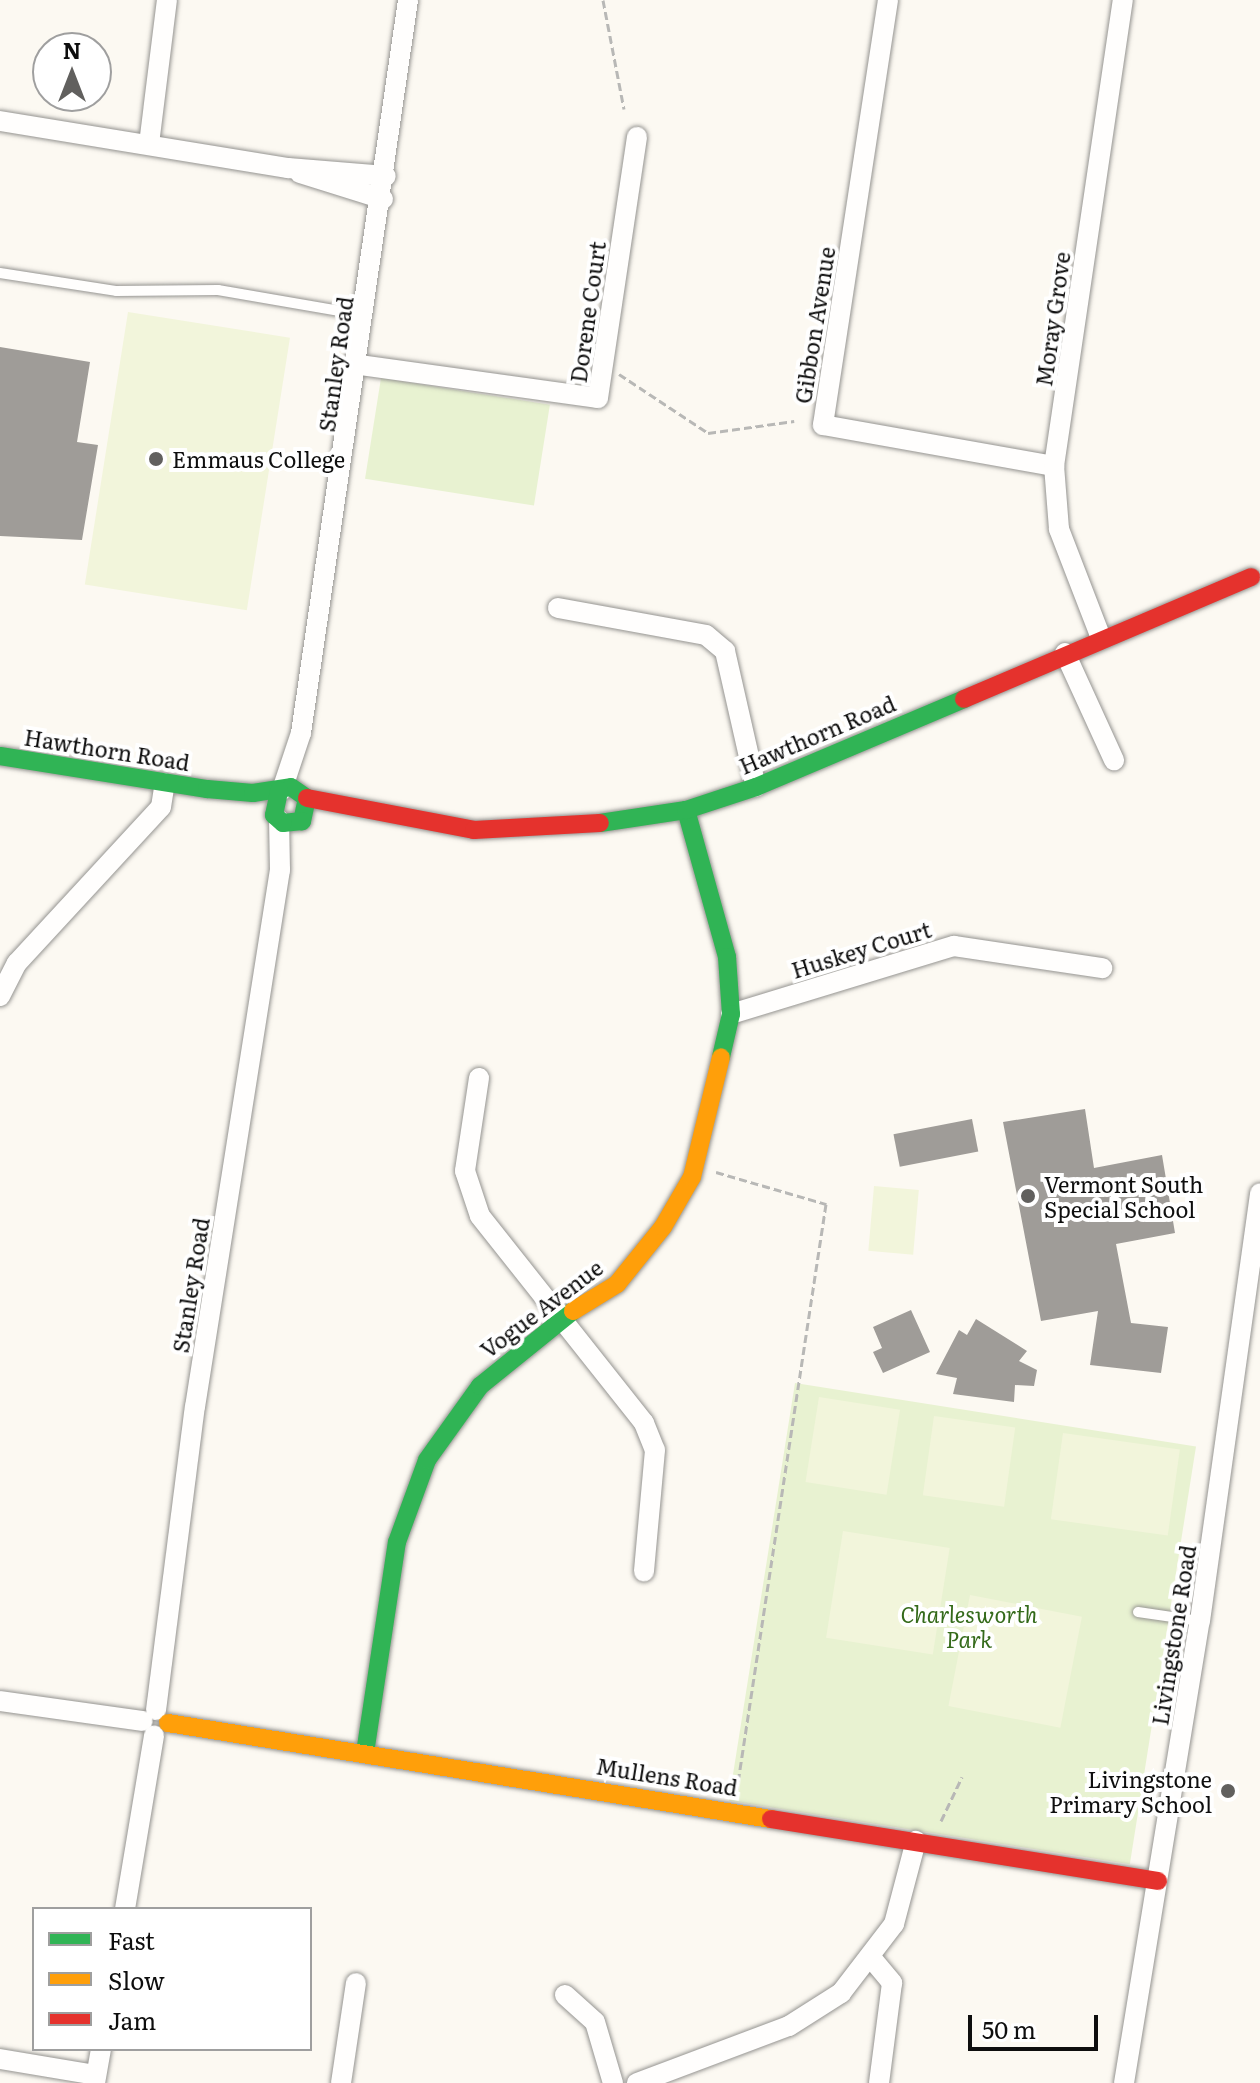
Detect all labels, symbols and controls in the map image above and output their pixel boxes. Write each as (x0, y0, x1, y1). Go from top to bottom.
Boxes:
north arrow (32, 32, 112, 112)
text: N (63, 33, 81, 66)
street label: Dorene Court (564, 240, 610, 384)
street label: Gibbon Avenue (789, 245, 839, 405)
street label: Moray Grove (1029, 250, 1075, 388)
street label: Stanley Road (312, 295, 358, 433)
place label: Emmaus College (172, 446, 345, 472)
marker: Emmaus College (147, 450, 165, 468)
street label: Hawthorn Road (735, 689, 899, 779)
street label: Hawthorn Road (22, 723, 192, 775)
street label: Huskey Court (788, 915, 934, 983)
place label: Vermont South Special School (1044, 1170, 1203, 1222)
marker: Vermont South Special School (1019, 1187, 1037, 1205)
street label: Stanley Road (166, 1216, 214, 1354)
street label: Vogue Avenue (475, 1253, 607, 1363)
street label: Livingstone Road (1146, 1543, 1200, 1727)
park label: Charlesworth Park (901, 1600, 1037, 1652)
street label: Mullens Road (594, 1752, 740, 1800)
place label: Livingstone Primary School (1049, 1765, 1212, 1816)
marker: Livingstone Primary School (1219, 1782, 1237, 1800)
legend (32, 1907, 312, 2051)
text: Fast (108, 1922, 155, 1957)
text: Slow (108, 1962, 165, 1997)
scale bar (972, 1999, 1102, 2049)
text: Jam (108, 2002, 156, 2037)
text: 50 m (982, 2011, 1036, 2046)

